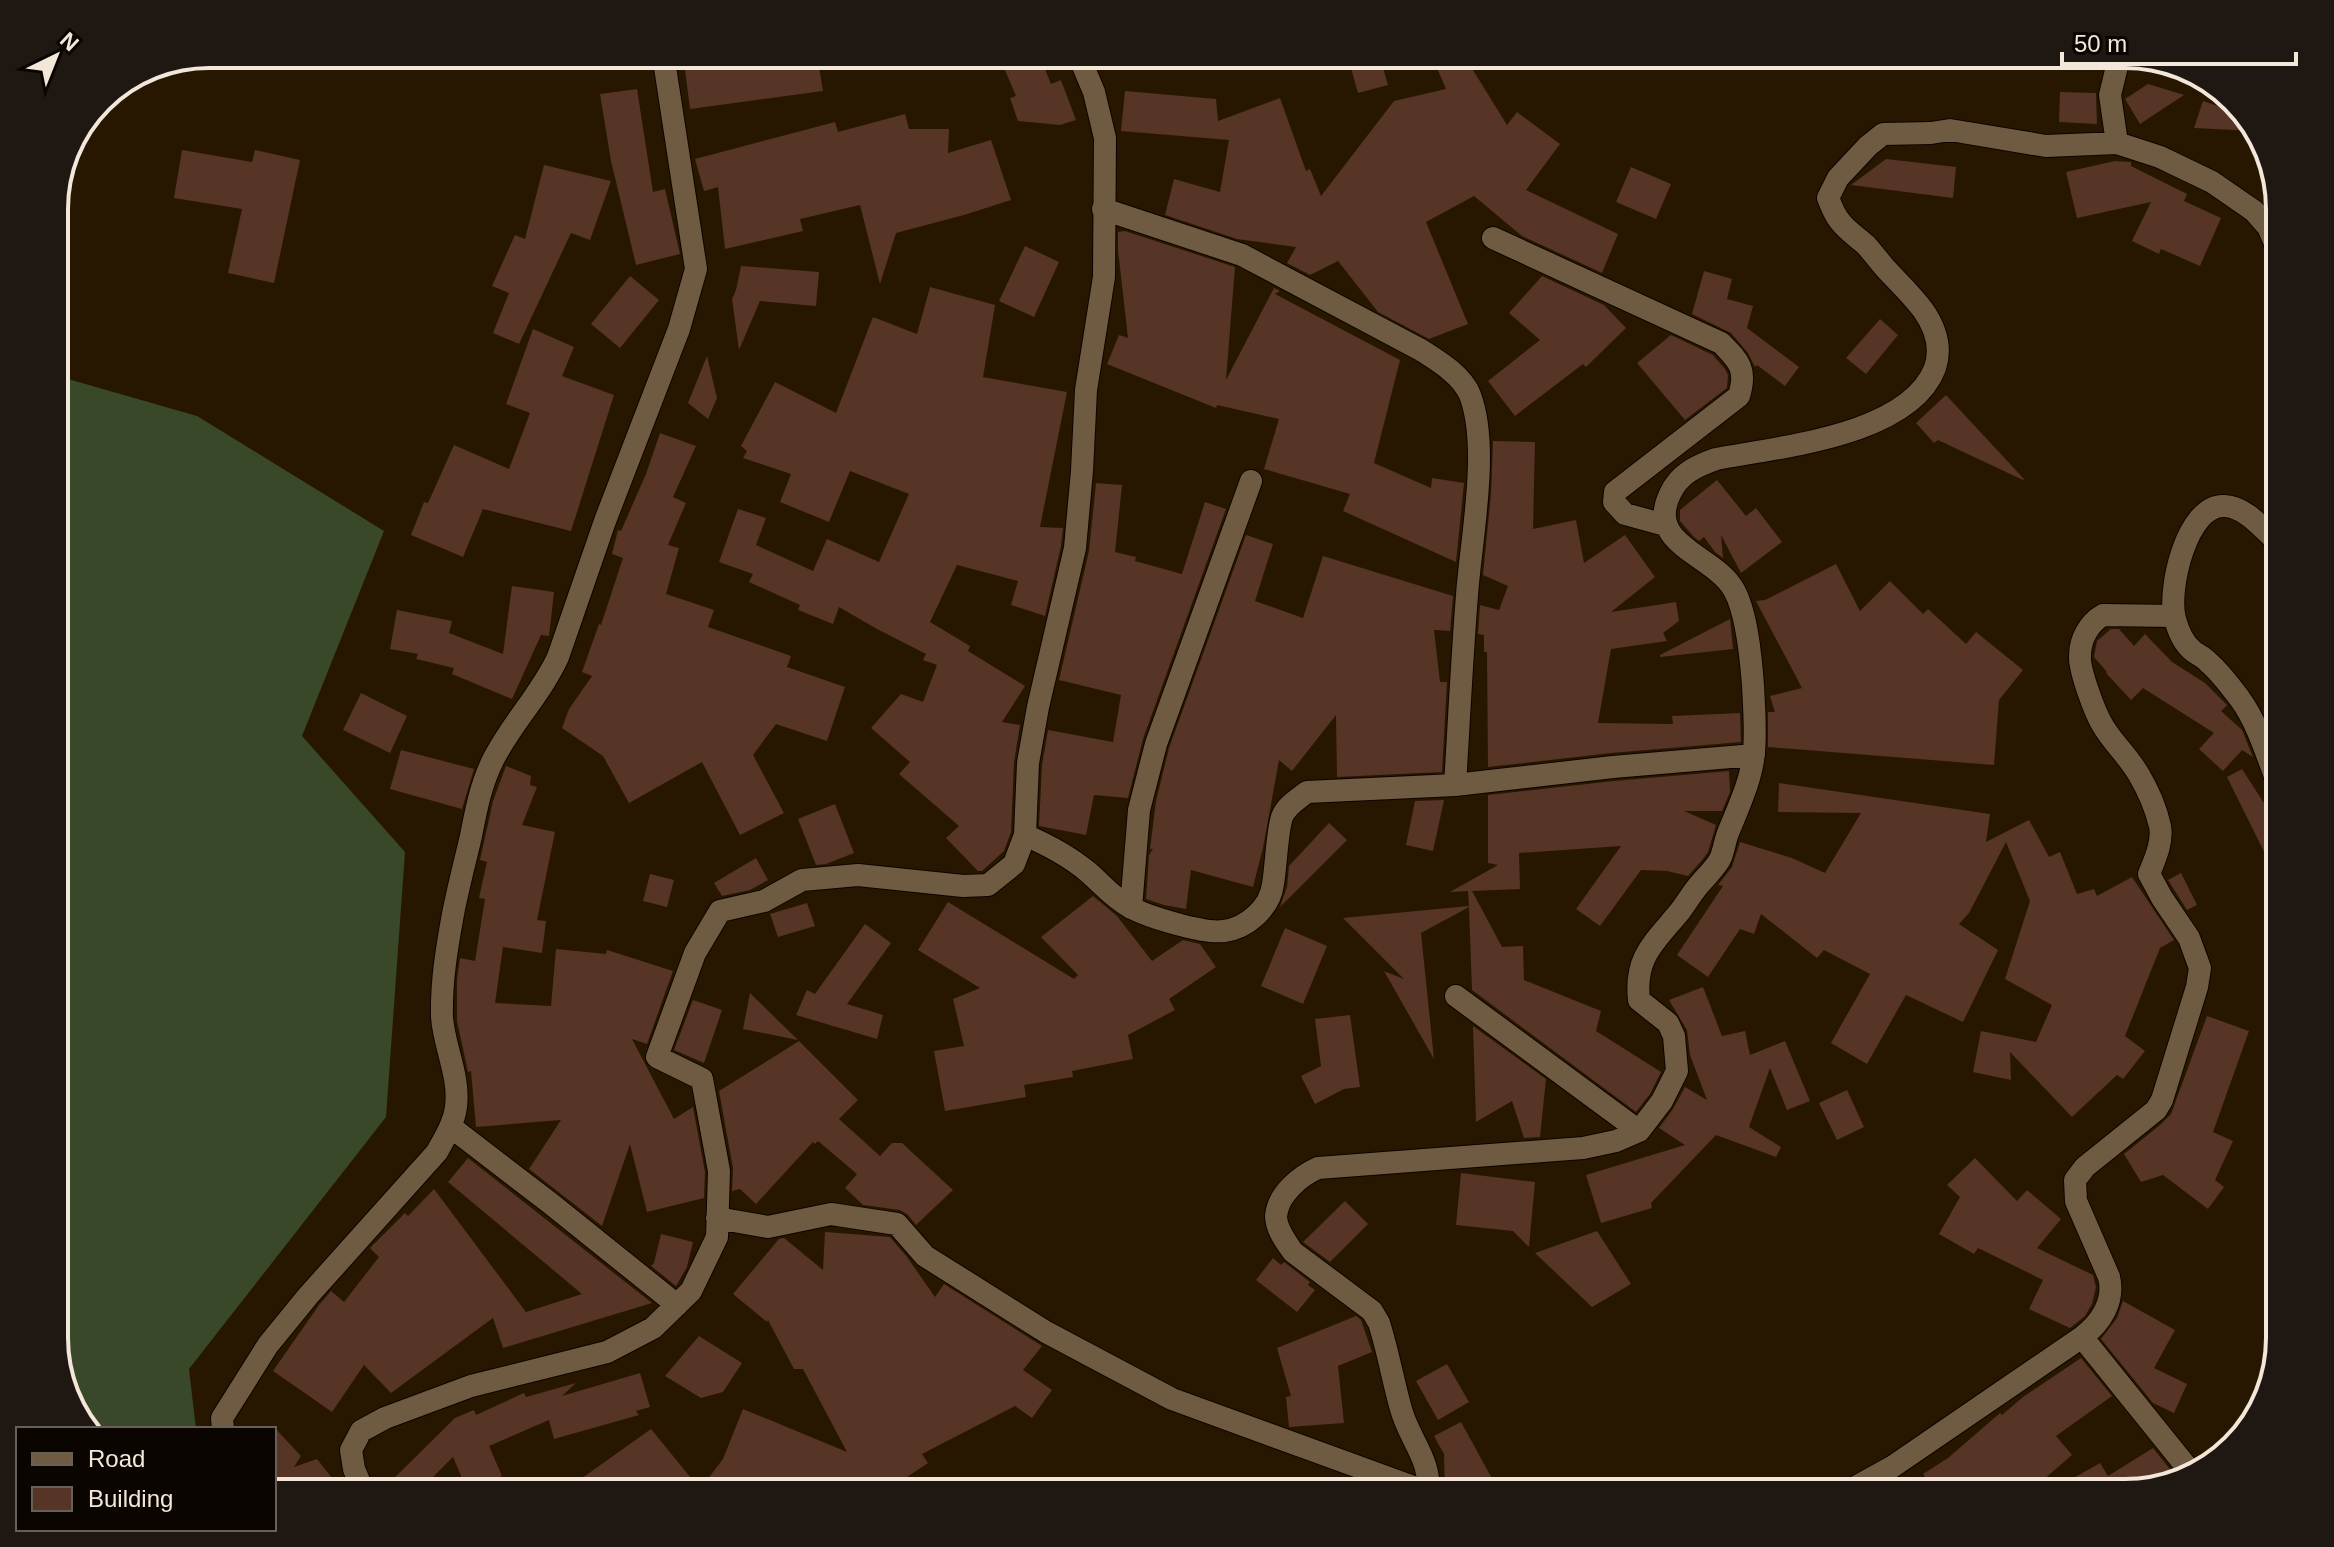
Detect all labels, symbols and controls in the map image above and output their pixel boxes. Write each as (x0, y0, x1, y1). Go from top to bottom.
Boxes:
north arrow (16, 16, 96, 96)
scale bar (2062, 16, 2296, 66)
text: N (55, 27, 84, 56)
text: 50 m (2074, 30, 2127, 57)
legend (16, 1427, 276, 1531)
text: Road (88, 1445, 145, 1472)
text: Building (88, 1485, 173, 1512)

